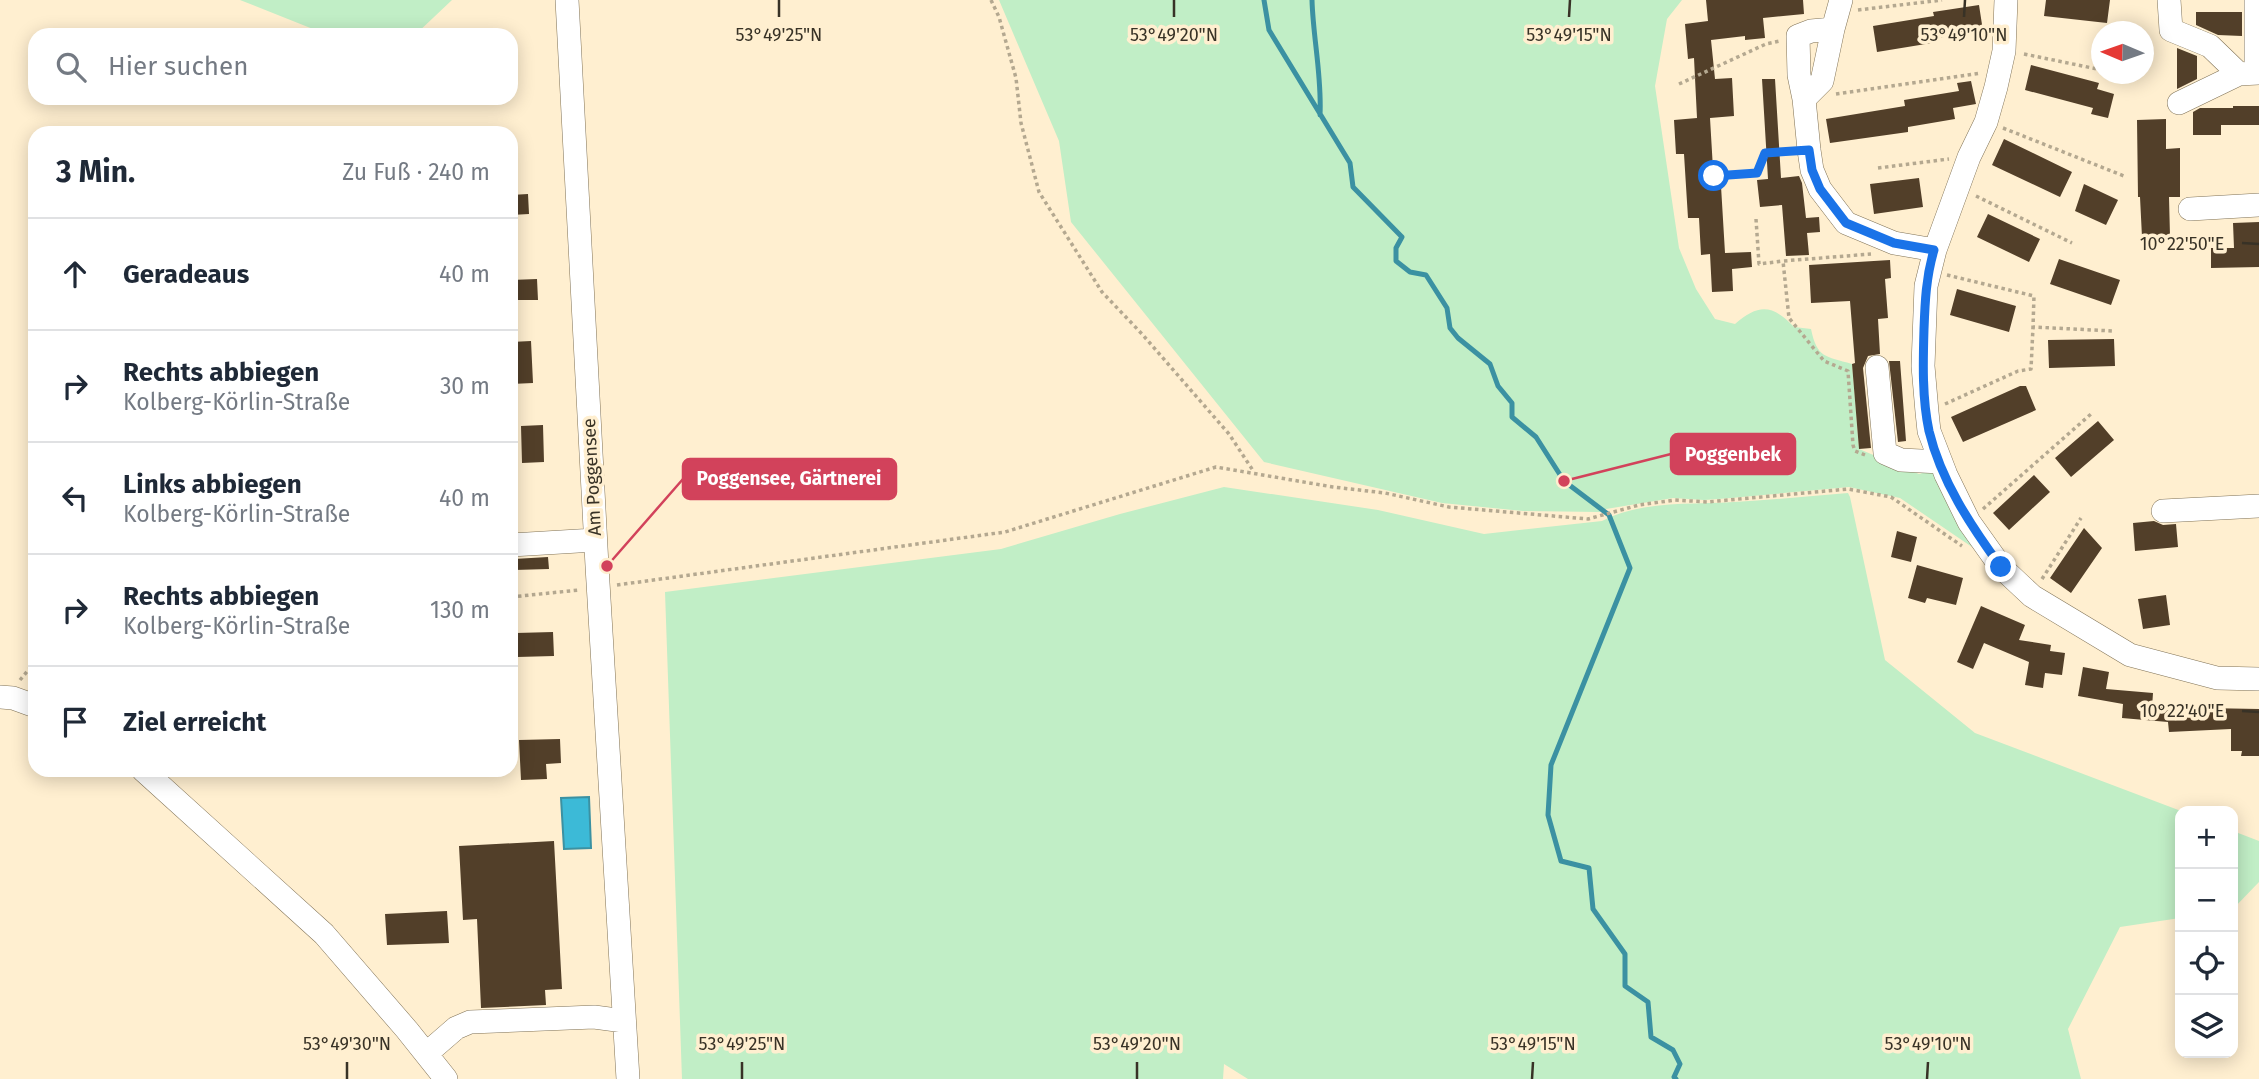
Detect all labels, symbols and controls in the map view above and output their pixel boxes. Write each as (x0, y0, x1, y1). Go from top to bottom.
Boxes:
north arrow (2091, 21, 2154, 84)
text: 53°49'25"N (736, 24, 822, 46)
text: 53°49'20"N (1130, 24, 1218, 46)
text: 53°49'15"N (1526, 24, 1612, 46)
text: 53°49'10"N (1920, 24, 2008, 46)
search box (28, 28, 518, 105)
icon: search (52, 48, 90, 86)
text: Hier suchen (108, 51, 248, 82)
text: 3 Min. (56, 154, 135, 190)
text: Zu Fuß · 240 m (342, 158, 490, 186)
route start (1698, 160, 1729, 191)
text: 10°22'50"E (2140, 233, 2224, 255)
icon: ahead (56, 255, 94, 293)
text: Geradeaus (123, 259, 249, 290)
text: 40 m (439, 260, 490, 288)
text: Rechts abbiegen (123, 357, 319, 388)
icon: right (56, 367, 94, 405)
text: 30 m (440, 372, 490, 400)
text: Kolberg-Körlin-Straße (123, 388, 350, 416)
street label: Am Poggensee (578, 418, 606, 536)
callout: Poggenbek (1671, 434, 1795, 474)
text: Poggenbek (1685, 443, 1782, 466)
callout: Poggensee, Gärtnerei (683, 459, 896, 499)
text: Poggensee, Gärtnerei (697, 467, 881, 490)
text: Links abbiegen (123, 469, 302, 500)
icon: left (56, 479, 94, 517)
text: 40 m (439, 484, 490, 512)
text: Kolberg-Körlin-Straße (123, 500, 350, 528)
route end (1985, 551, 2016, 582)
text: Rechts abbiegen (123, 581, 319, 612)
icon: right (56, 591, 94, 629)
text: 130 m (430, 596, 490, 624)
text: Kolberg-Körlin-Straße (123, 612, 350, 640)
text: 10°22'40"E (2140, 700, 2224, 722)
icon: arrive (56, 703, 94, 741)
text: Ziel erreicht (123, 707, 266, 738)
map controls (2175, 806, 2238, 1058)
button: + (2175, 806, 2238, 869)
button: − (2175, 869, 2238, 932)
button: locate (2175, 932, 2238, 995)
button: layers (2175, 995, 2238, 1058)
text: 53°49'30"N (303, 1033, 391, 1055)
text: 53°49'25"N (699, 1033, 785, 1055)
text: 53°49'20"N (1093, 1033, 1181, 1055)
text: 53°49'15"N (1490, 1033, 1576, 1055)
text: 53°49'10"N (1884, 1033, 1972, 1055)

